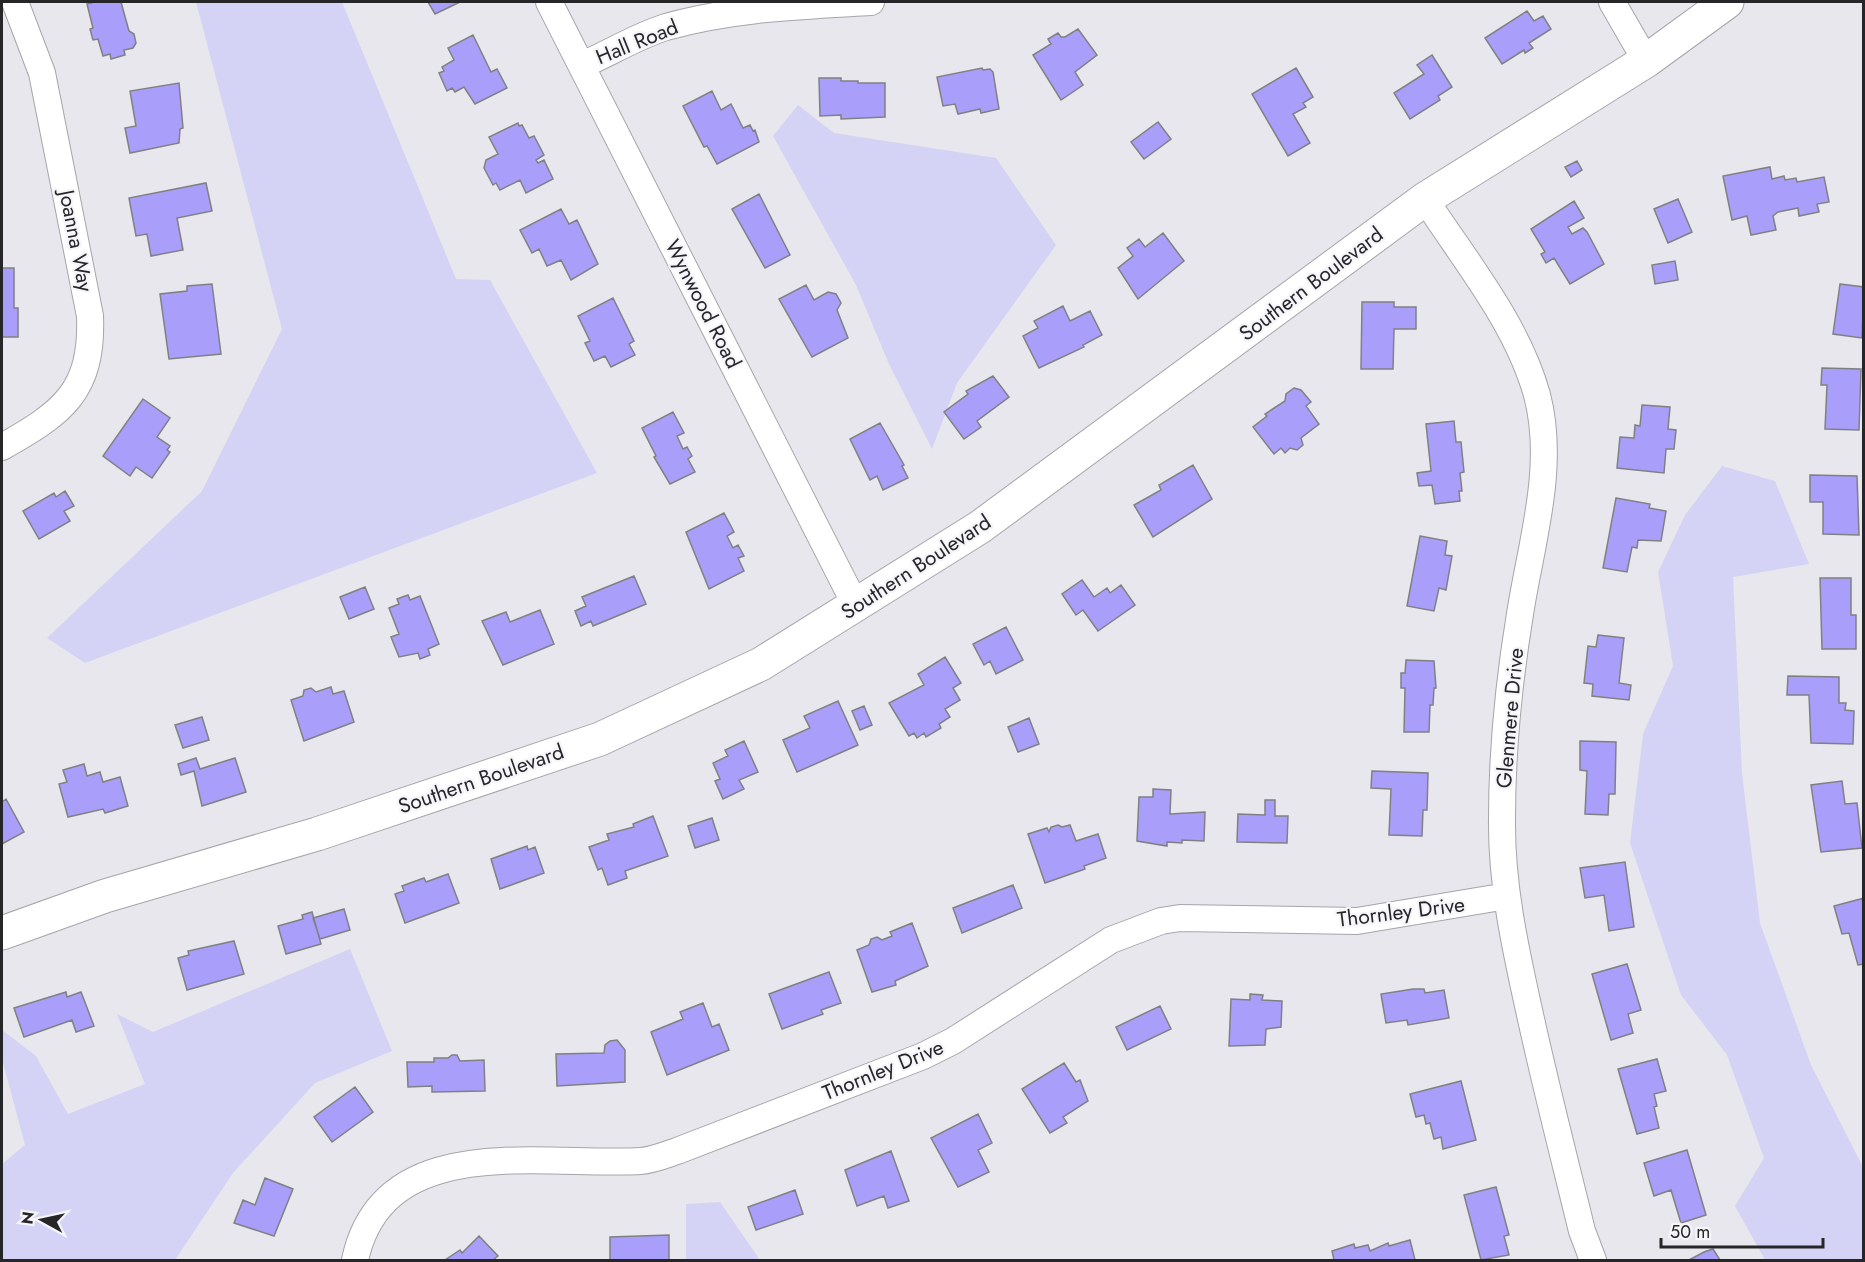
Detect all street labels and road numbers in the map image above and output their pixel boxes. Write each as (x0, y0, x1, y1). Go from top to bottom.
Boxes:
street label: Hall Road (591, 12, 683, 72)
street label: Joanna Way (51, 185, 101, 295)
street label: Southern Boulevard (1233, 220, 1389, 348)
street label: Wynwood Road (658, 234, 748, 374)
street label: Southern Boulevard (835, 507, 997, 627)
street label: Glenmere Drive (1489, 646, 1531, 789)
street label: Southern Boulevard (394, 737, 568, 821)
street label: Thornley Drive (1336, 889, 1467, 935)
street label: Thornley Drive (818, 1032, 948, 1108)

